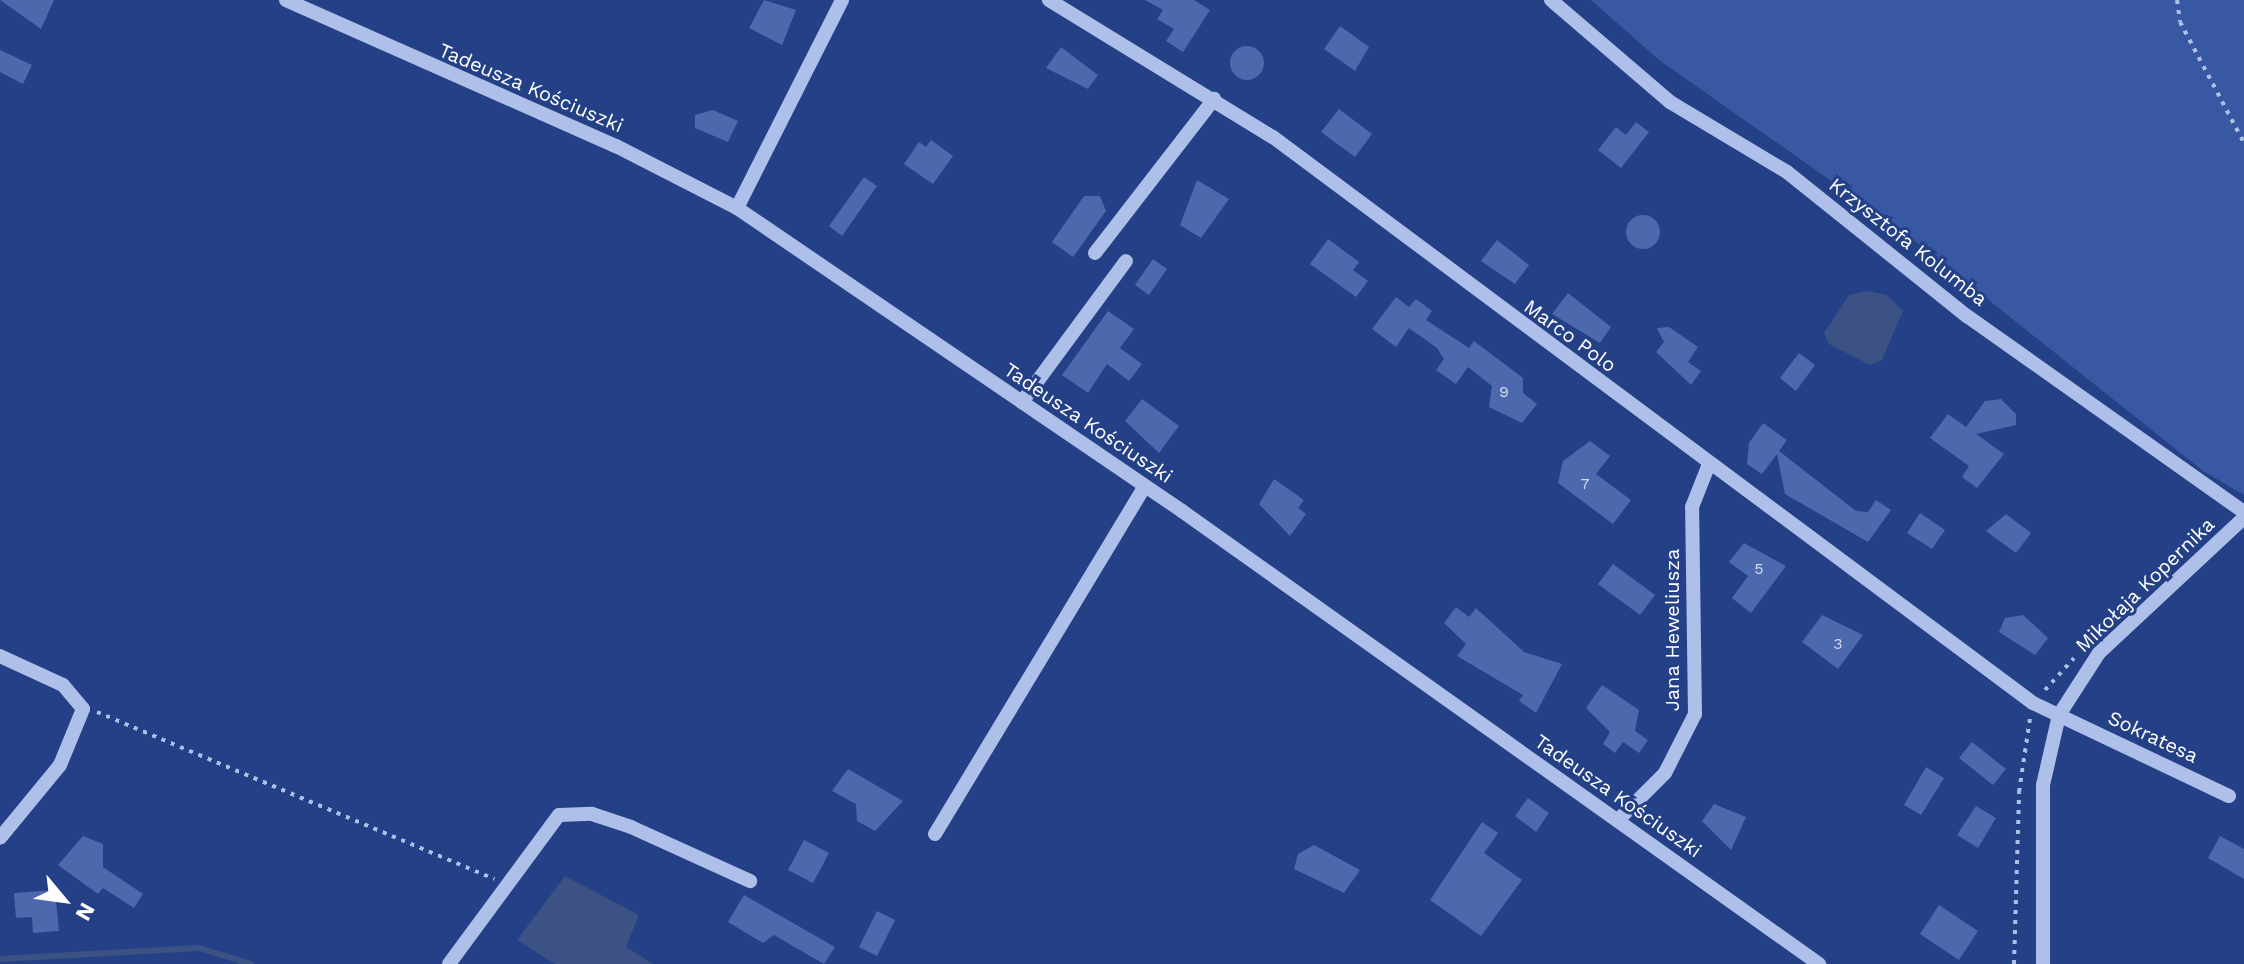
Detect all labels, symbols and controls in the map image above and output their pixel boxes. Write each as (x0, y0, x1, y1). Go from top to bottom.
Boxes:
street label: Tadeusza Kościuszki (435, 38, 627, 138)
street label: Krzysztofa Kolumba (1824, 173, 1992, 311)
street label: Marco Polo (1519, 294, 1621, 378)
street label: Tadeusza Kościuszki (999, 357, 1177, 489)
house number: 9 (1499, 382, 1509, 402)
house number: 7 (1581, 474, 1589, 494)
street label: Mikołaja Kopernika (2070, 512, 2220, 658)
street label: Jana Heweliusza (1660, 549, 1684, 711)
house number: 5 (1754, 559, 1764, 579)
house number: 3 (1833, 634, 1843, 654)
street label: Sokratesa (2104, 706, 2202, 768)
street label: Tadeusza Kościuszki (1530, 729, 1706, 863)
north arrow (24, 860, 104, 940)
text: N (71, 899, 100, 925)

